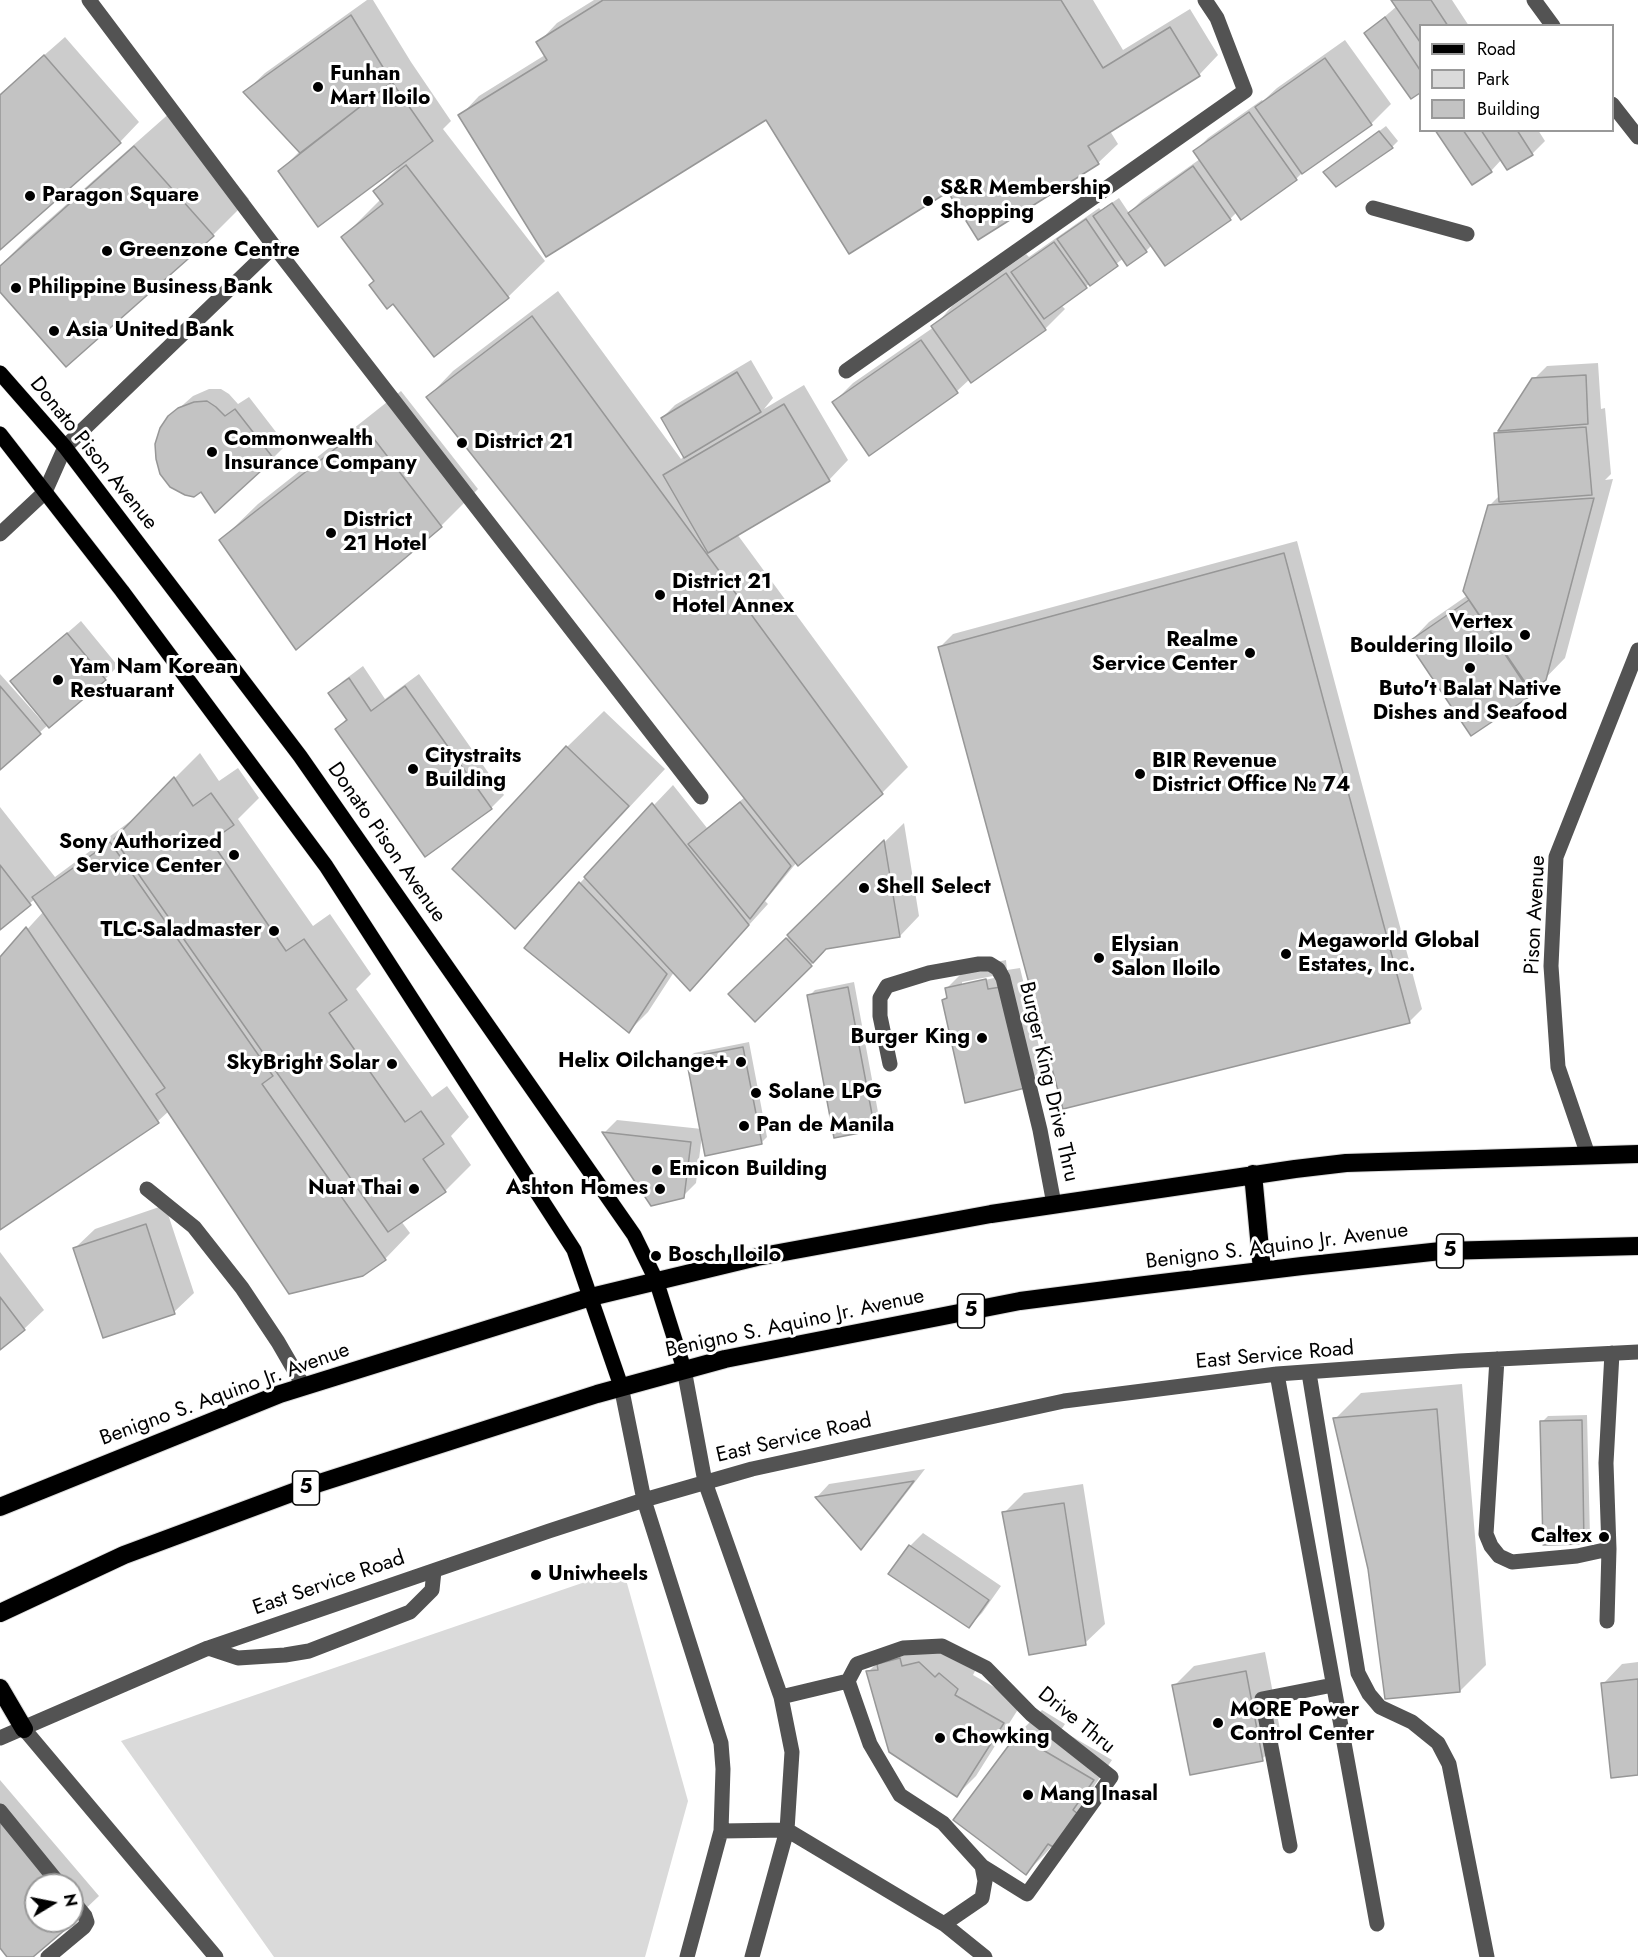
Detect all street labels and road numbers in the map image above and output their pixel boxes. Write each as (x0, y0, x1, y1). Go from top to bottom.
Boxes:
street label: Donato Pison Avenue (24, 373, 162, 535)
street label: Donato Pison Avenue (321, 758, 451, 928)
street label: Pison Avenue (1520, 855, 1552, 975)
street label: Burger King Drive Thru (1013, 980, 1083, 1184)
street label: Benigno S. Aquino Jr. Avenue (1144, 1218, 1410, 1276)
road number: 5 (1436, 1234, 1464, 1268)
street label: Benigno S. Aquino Jr. Avenue (663, 1284, 927, 1364)
road number: 5 (958, 1294, 984, 1328)
street label: East Service Road (1195, 1337, 1355, 1375)
street label: Benigno S. Aquino Jr. Avenue (97, 1338, 353, 1452)
street label: East Service Road (714, 1409, 874, 1469)
road number: 5 (292, 1471, 320, 1505)
street label: East Service Road (250, 1546, 408, 1622)
street label: Drive Thru (1032, 1682, 1120, 1760)

